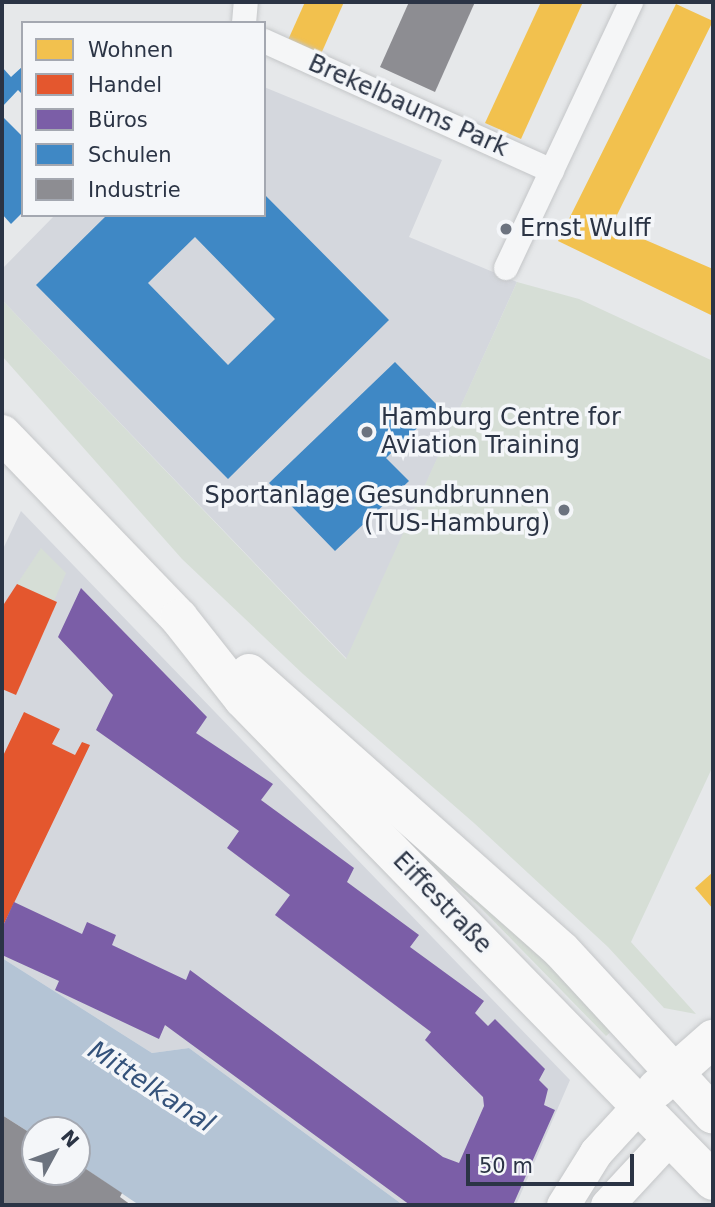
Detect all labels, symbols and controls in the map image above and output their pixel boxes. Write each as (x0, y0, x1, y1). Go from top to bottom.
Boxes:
legend (21, 21, 266, 217)
text: Wohnen (88, 38, 173, 62)
street label: Brekelbaums Park (304, 49, 512, 163)
text: Handel (88, 73, 162, 97)
text: Büros (88, 108, 148, 132)
text: Schulen (88, 143, 172, 167)
text: Industrie (88, 178, 181, 202)
place label: Ernst Wulff (520, 215, 651, 243)
marker: Ernst Wulff (498, 221, 514, 237)
place label: Hamburg Centre for Aviation Training (381, 404, 621, 460)
marker: Hamburg Centre for Aviation Training (359, 424, 375, 440)
place label: Sportanlage Gesundbrunnen (TUS-Hamburg) (204, 482, 550, 538)
marker: Sportanlage Gesundbrunnen (TUS-Hamburg) (556, 502, 572, 518)
street label: Eiffestraße (387, 846, 497, 960)
water label: Mittelkanal (82, 1035, 220, 1139)
north arrow (21, 1116, 91, 1186)
text: N (57, 1125, 84, 1152)
scale bar (470, 1140, 638, 1184)
text: 50 m (479, 1154, 533, 1178)

